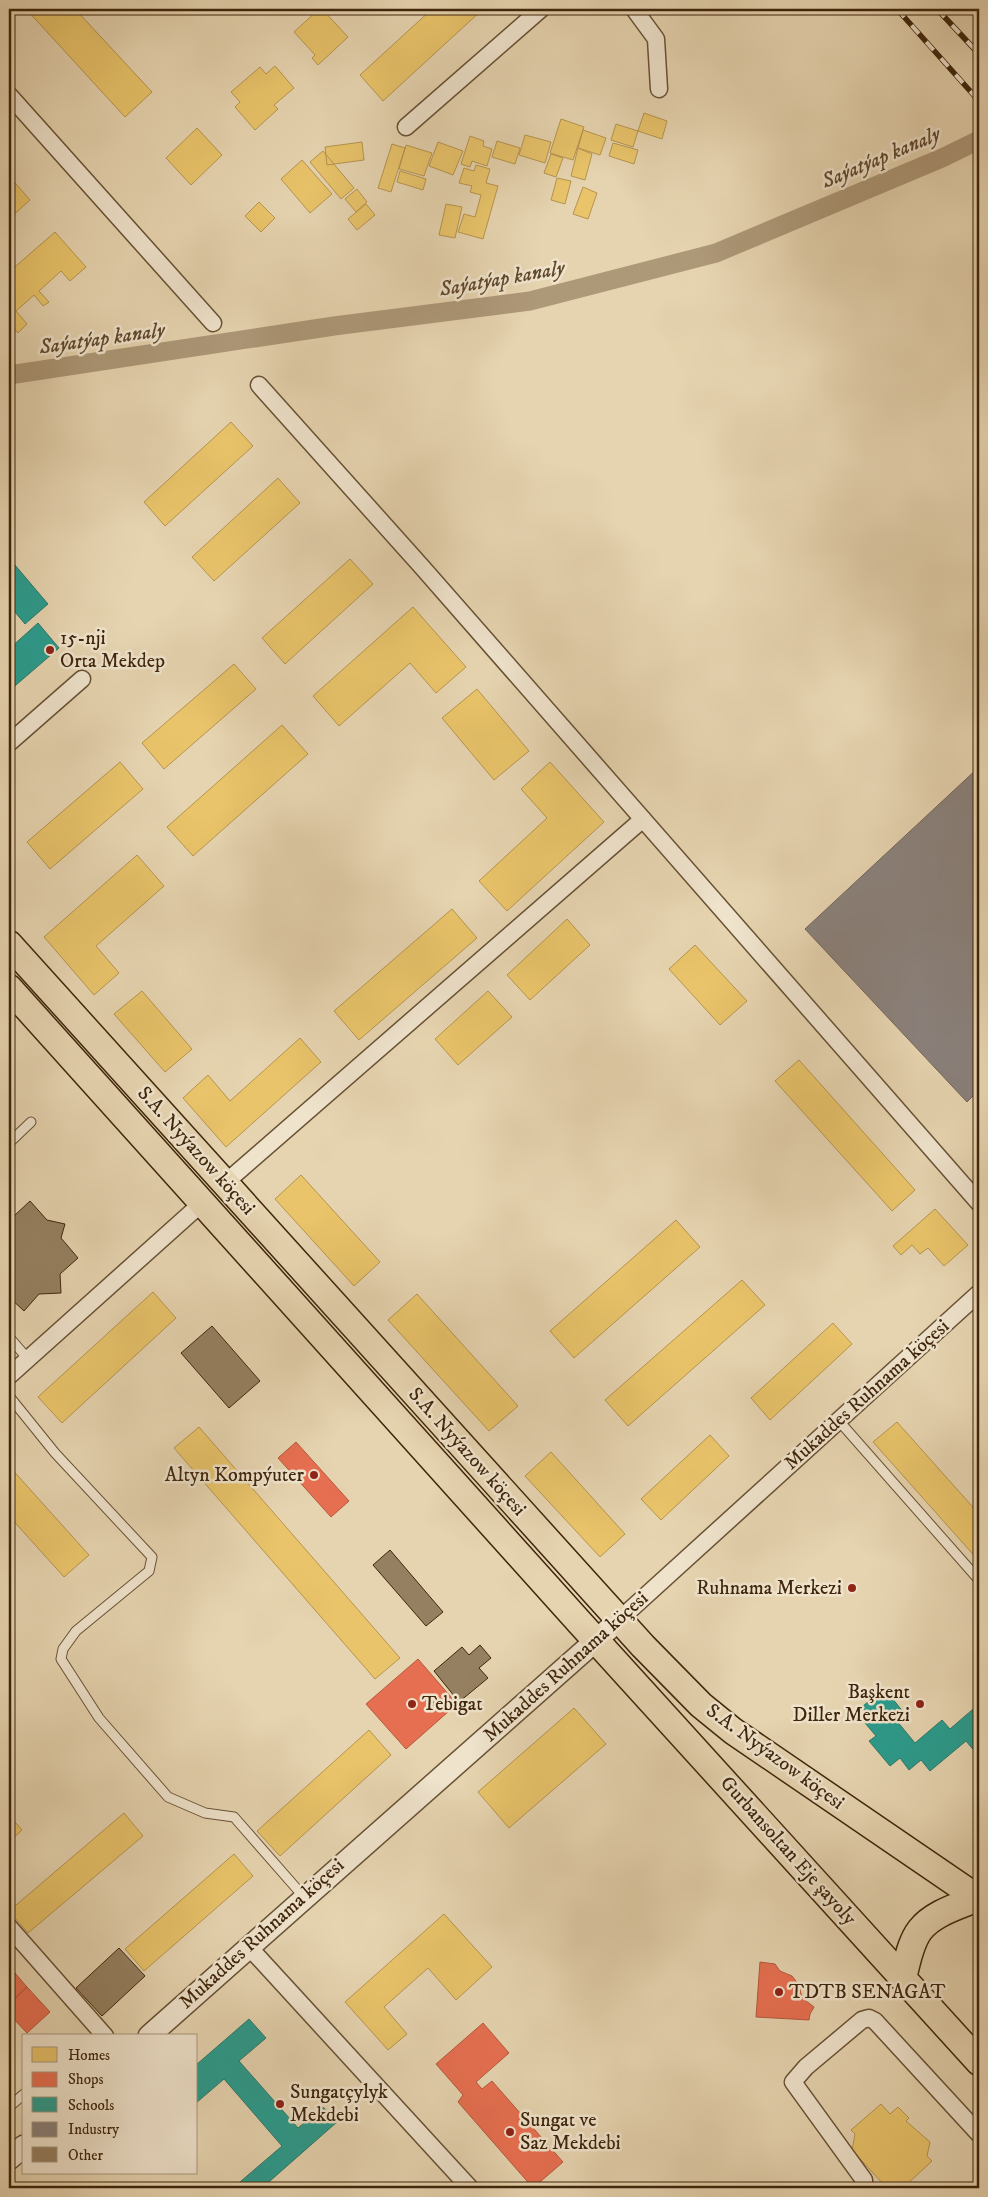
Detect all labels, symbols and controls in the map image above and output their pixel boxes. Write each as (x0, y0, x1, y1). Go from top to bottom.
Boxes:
water label: Saýatýap kanaly (817, 121, 946, 195)
water label: Saýatýap kanaly (437, 255, 568, 303)
water label: Saýatýap kanaly (37, 317, 168, 361)
place label: 15-nji Orta Mekdep (60, 626, 165, 674)
marker: 15-nji Orta Mekdep (44, 644, 56, 656)
street label: S.A. Nyýazow köçesi (132, 1081, 260, 1221)
street label: Mukaddes Ruhnama köçesi (779, 1314, 955, 1476)
street label: S.A. Nyýazow köçesi (403, 1382, 531, 1522)
place label: Altyn Kompýuter (165, 1463, 305, 1488)
marker: Altyn Kompýuter (308, 1469, 320, 1481)
place label: Ruhnama Merkezi (696, 1576, 842, 1601)
marker: Ruhnama Merkezi (846, 1582, 858, 1594)
street label: Mukaddes Ruhnama köçesi (478, 1586, 654, 1748)
place label: Başkent Diller Merkezi (793, 1680, 910, 1728)
place label: Tebigat (422, 1692, 483, 1717)
marker: Tebigat (406, 1698, 418, 1710)
street label: S.A. Nyýazow köçesi (701, 1698, 849, 1816)
marker: Başkent Diller Merkezi (914, 1698, 926, 1710)
street label: Gurbansoltan Eje şayoly (714, 1771, 862, 1931)
street label: Mukaddes Ruhnama köçesi (174, 1853, 350, 2015)
place label: TDTB SENAGAT (789, 1980, 946, 2005)
marker: TDTB SENAGAT (773, 1986, 785, 1998)
legend (22, 2034, 198, 2174)
text: Homes (68, 2046, 110, 2065)
text: Shops (68, 2070, 104, 2089)
place label: Sungatçylyk Mekdebi (290, 2080, 388, 2128)
text: Schools (68, 2096, 114, 2115)
marker: Sungatçylyk Mekdebi (274, 2098, 286, 2110)
place label: Sungat ve Saz Mekdebi (520, 2108, 621, 2156)
text: Industry (68, 2120, 120, 2139)
marker: Sungat ve Saz Mekdebi (504, 2126, 516, 2138)
text: Other (68, 2146, 103, 2165)

